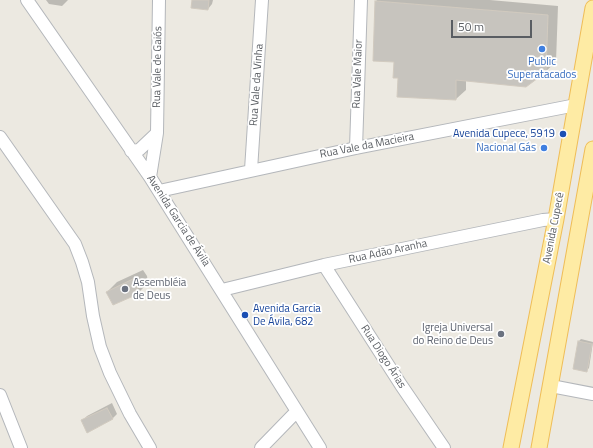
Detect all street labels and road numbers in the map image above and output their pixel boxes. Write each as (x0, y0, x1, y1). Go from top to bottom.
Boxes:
street label: Rua Vale de Gaiós (151, 26, 165, 108)
street label: Rua Vale Maior (350, 39, 366, 109)
street label: Rua Vale da Vinha (248, 43, 266, 127)
street label: Rua Vale da Macieira (319, 130, 415, 162)
street label: Avenida Garcia de Ávila (144, 173, 212, 269)
street label: Avenida Cupecê (541, 191, 567, 265)
street label: Rua Adão Aranha (348, 237, 428, 267)
street label: Rua Diogo Árias (358, 323, 408, 391)

